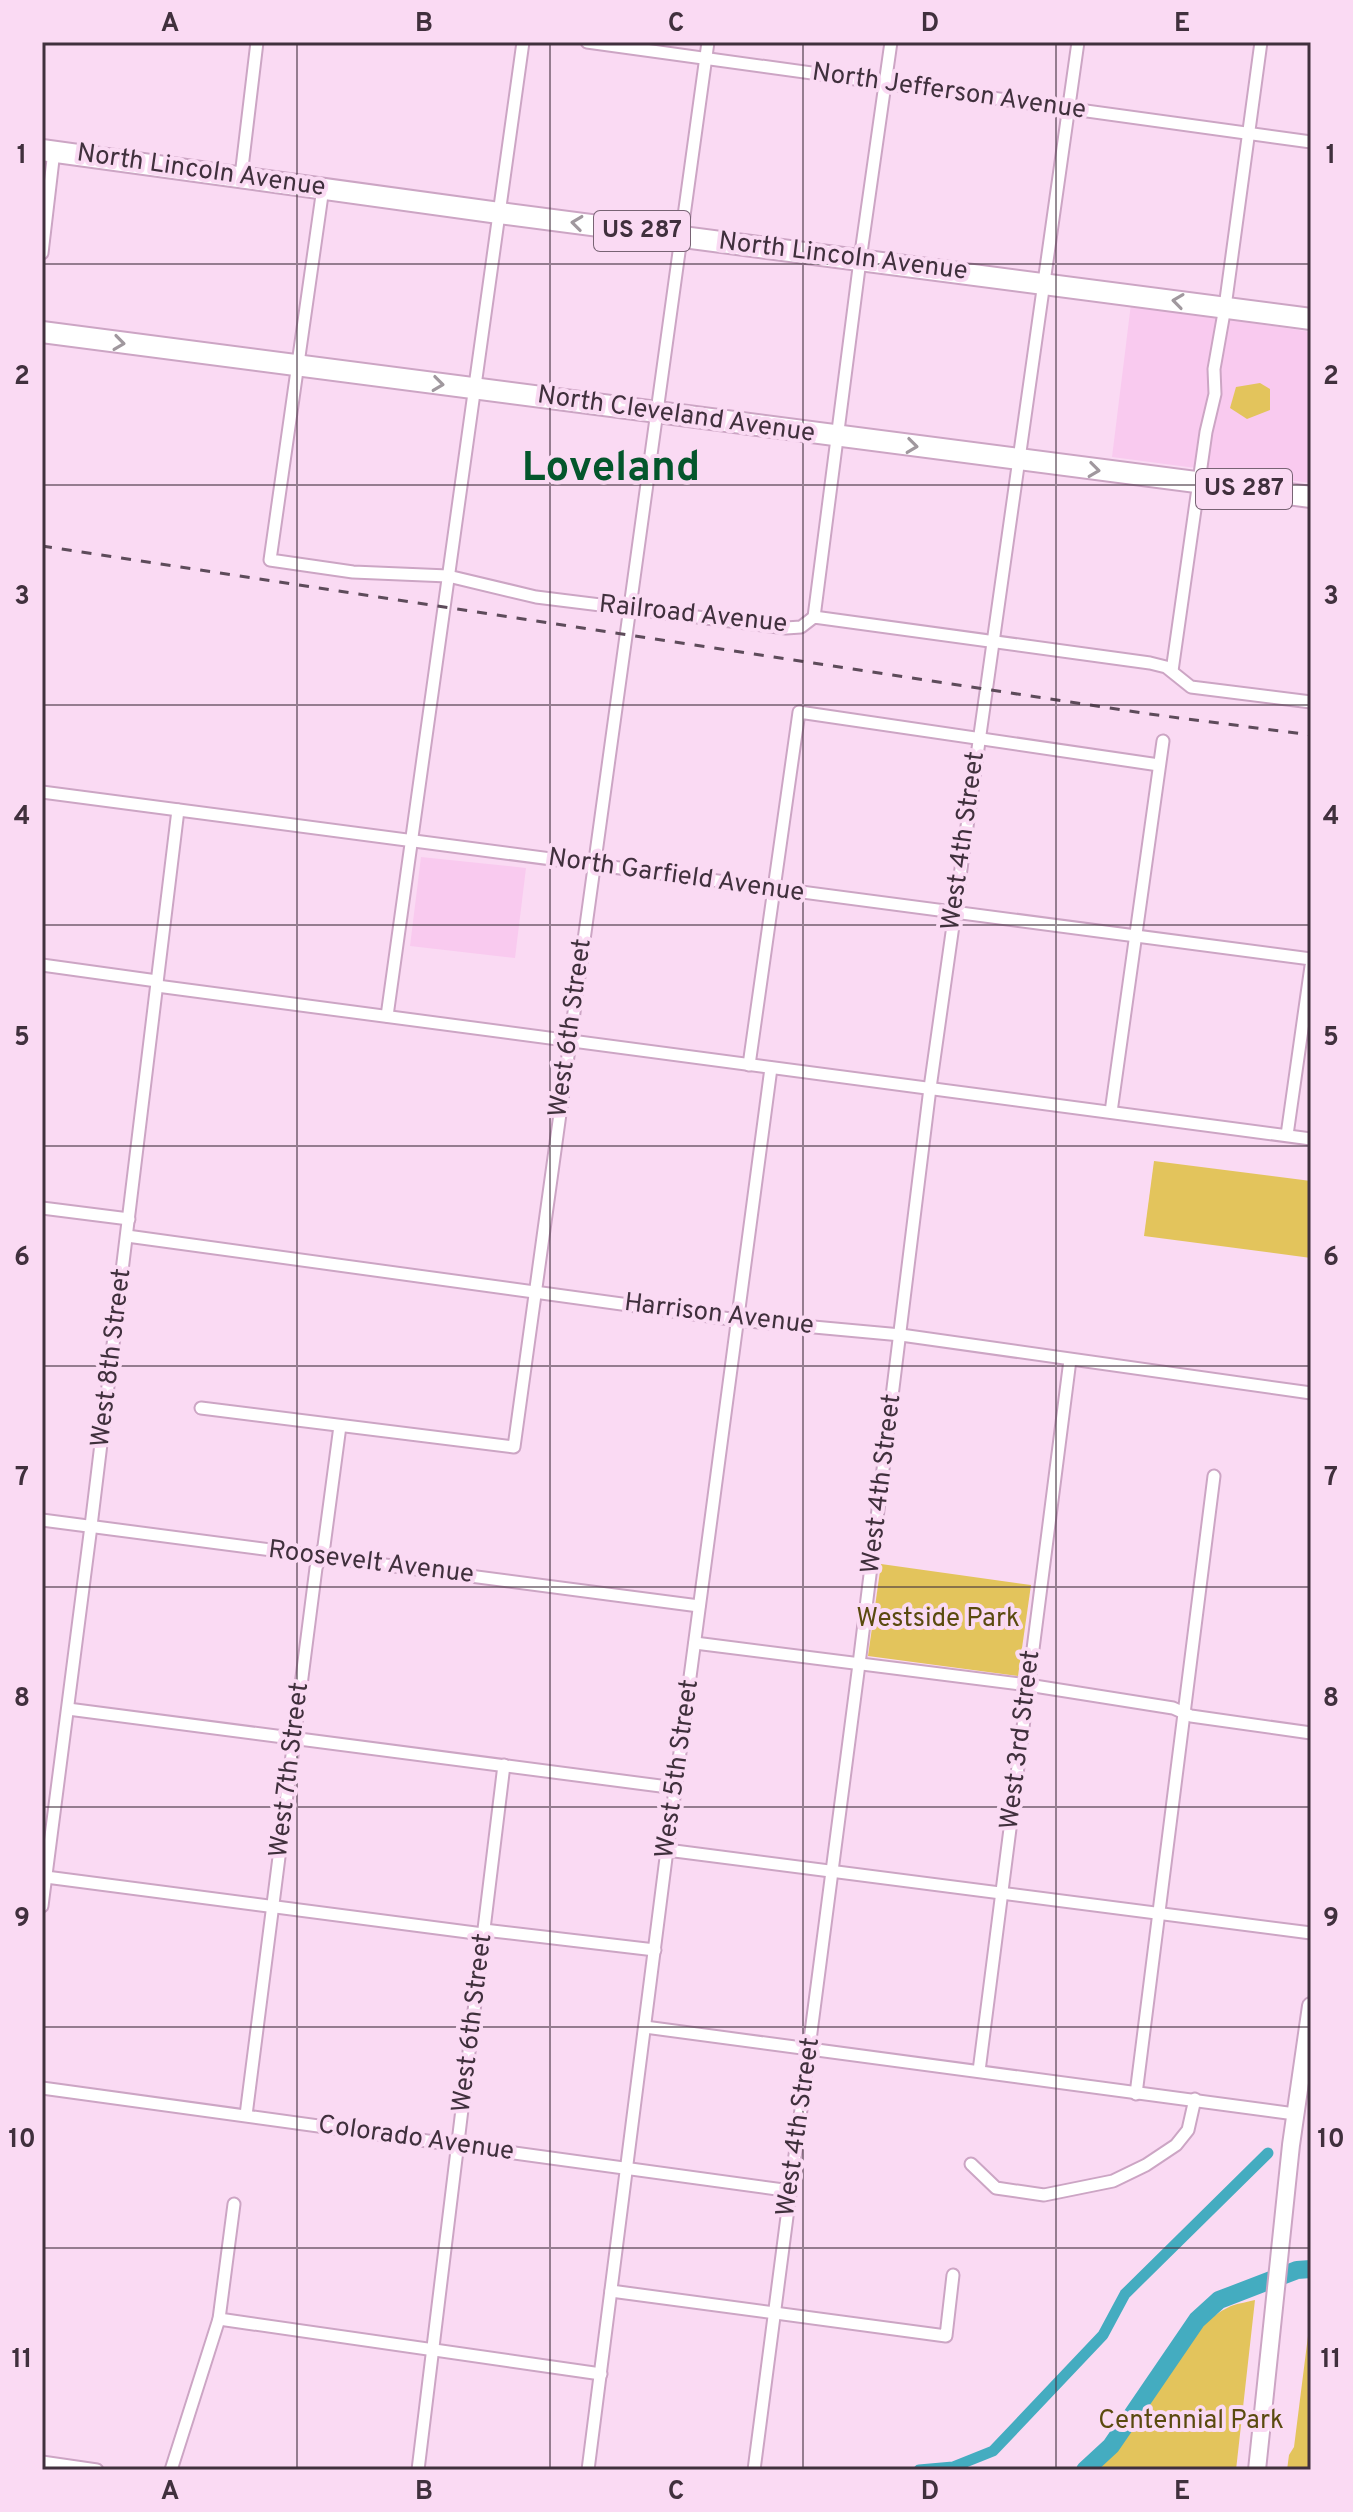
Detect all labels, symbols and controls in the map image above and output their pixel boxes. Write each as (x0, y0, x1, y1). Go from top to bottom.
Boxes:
text: A (161, 8, 179, 41)
text: B (415, 8, 433, 41)
text: C (668, 8, 684, 41)
text: D (921, 8, 939, 41)
text: E (1174, 8, 1190, 41)
street label: North Jefferson Avenue (810, 56, 1088, 128)
street label: North Lincoln Avenue (75, 137, 327, 205)
text: 1 (17, 140, 27, 173)
text: 1 (1326, 140, 1336, 173)
road number: US 287 (594, 211, 690, 251)
one-way arrow (570, 215, 584, 232)
street label: North Lincoln Avenue (717, 225, 969, 289)
one-way arrow (1171, 293, 1185, 310)
one-way arrow (112, 334, 126, 351)
text: 2 (14, 361, 30, 394)
text: 2 (1323, 361, 1339, 394)
one-way arrow (432, 375, 445, 392)
street label: North Cleveland Avenue (535, 379, 817, 451)
one-way arrow (905, 437, 918, 454)
district label: Loveland (522, 443, 700, 496)
one-way arrow (1088, 461, 1101, 478)
road number: US 287 (1196, 469, 1292, 509)
text: 3 (14, 581, 30, 614)
text: 3 (1323, 581, 1339, 614)
street label: Railroad Avenue (597, 589, 789, 641)
street label: West 4th Street (935, 749, 993, 933)
text: 4 (14, 801, 30, 834)
text: 4 (1323, 801, 1339, 834)
street label: North Garfield Avenue (546, 842, 806, 910)
street label: West 6th Street (542, 937, 600, 1119)
text: 5 (14, 1022, 30, 1055)
text: 5 (1323, 1022, 1339, 1055)
text: 6 (14, 1242, 30, 1275)
text: 6 (1323, 1242, 1339, 1275)
street label: West 8th Street (85, 1267, 139, 1449)
street label: Harrison Avenue (622, 1287, 816, 1343)
street label: West 4th Street (855, 1392, 909, 1576)
text: 7 (15, 1462, 29, 1495)
text: 7 (1324, 1462, 1338, 1495)
street label: Roosevelt Avenue (266, 1534, 476, 1592)
park label: Westside Park (856, 1603, 1020, 1636)
street label: West 3rd Street (994, 1648, 1048, 1832)
street label: West 5th Street (649, 1677, 707, 1861)
street label: West 7th Street (263, 1680, 317, 1860)
text: 8 (14, 1683, 30, 1716)
text: 8 (1323, 1683, 1339, 1716)
text: 9 (14, 1903, 30, 1936)
text: 9 (1323, 1903, 1339, 1936)
street label: West 6th Street (446, 1932, 500, 2114)
street label: West 4th Street (770, 2035, 828, 2219)
street label: Colorado Avenue (316, 2109, 516, 2169)
text: 10 (8, 2124, 36, 2157)
text: 10 (1317, 2124, 1345, 2157)
text: 11 (12, 2344, 32, 2377)
text: 11 (1321, 2344, 1341, 2377)
park label: Centennial Park (1098, 2405, 1284, 2438)
text: A (161, 2476, 179, 2509)
text: B (415, 2476, 433, 2509)
text: C (668, 2476, 684, 2509)
text: D (921, 2476, 939, 2509)
text: E (1174, 2476, 1190, 2509)

